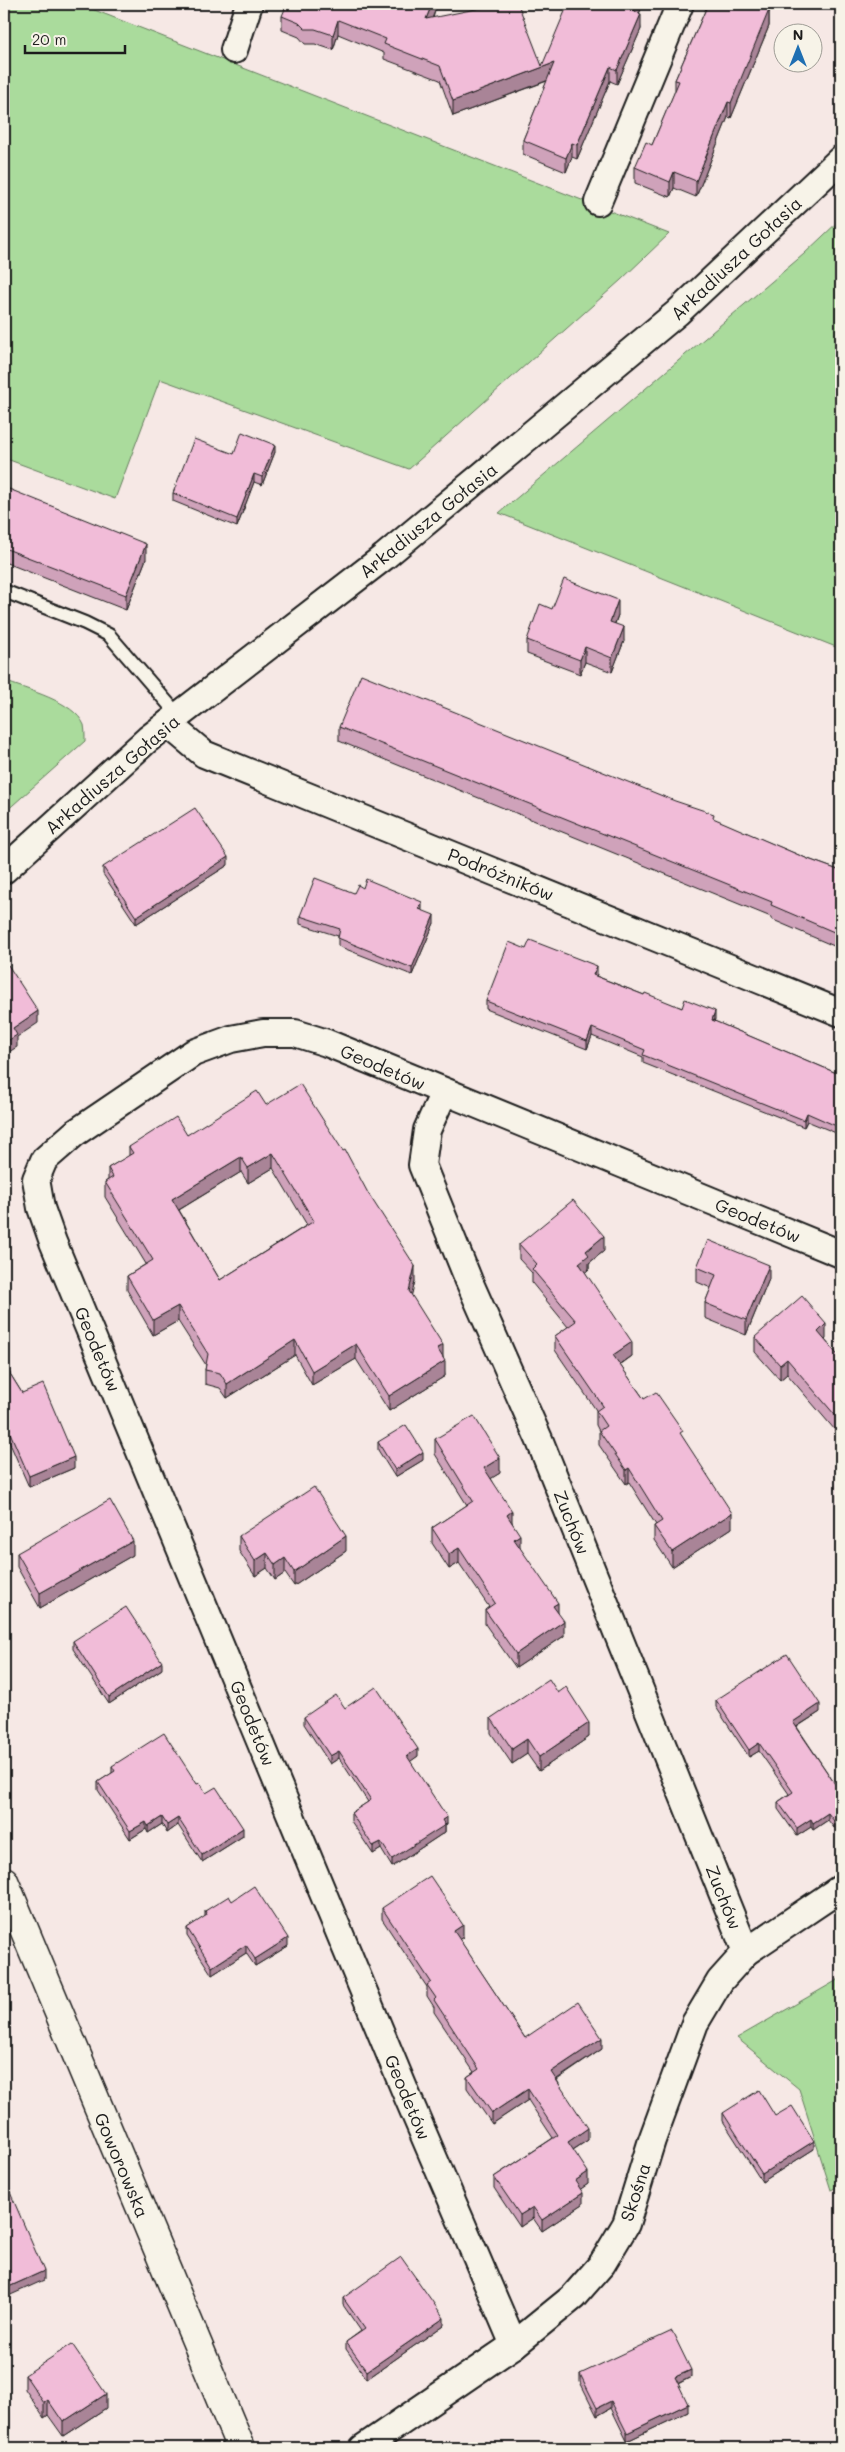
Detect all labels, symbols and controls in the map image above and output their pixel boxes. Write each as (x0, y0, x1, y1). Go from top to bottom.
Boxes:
scale bar (25, 22, 125, 54)
north arrow (772, 22, 822, 72)
text: N (793, 25, 803, 44)
text: 20 m (32, 29, 66, 49)
street label: Arkadiusza Gołasia (665, 191, 807, 325)
street label: Arkadiusza Gołasia (354, 457, 502, 583)
street label: Arkadiusza Gołasia (40, 709, 184, 839)
street label: Podróżników (444, 842, 558, 906)
street label: Geodetów (337, 1038, 429, 1096)
street label: Geodetów (712, 1192, 804, 1248)
street label: Geodetów (69, 1303, 127, 1395)
street label: Zuchów (548, 1486, 596, 1558)
street label: Geodetów (225, 1677, 281, 1769)
street label: Zuchów (700, 1861, 748, 1933)
street label: Geodetów (379, 2051, 437, 2143)
street label: Goworowska (89, 2109, 155, 2221)
street label: Skośna (614, 2160, 656, 2224)

